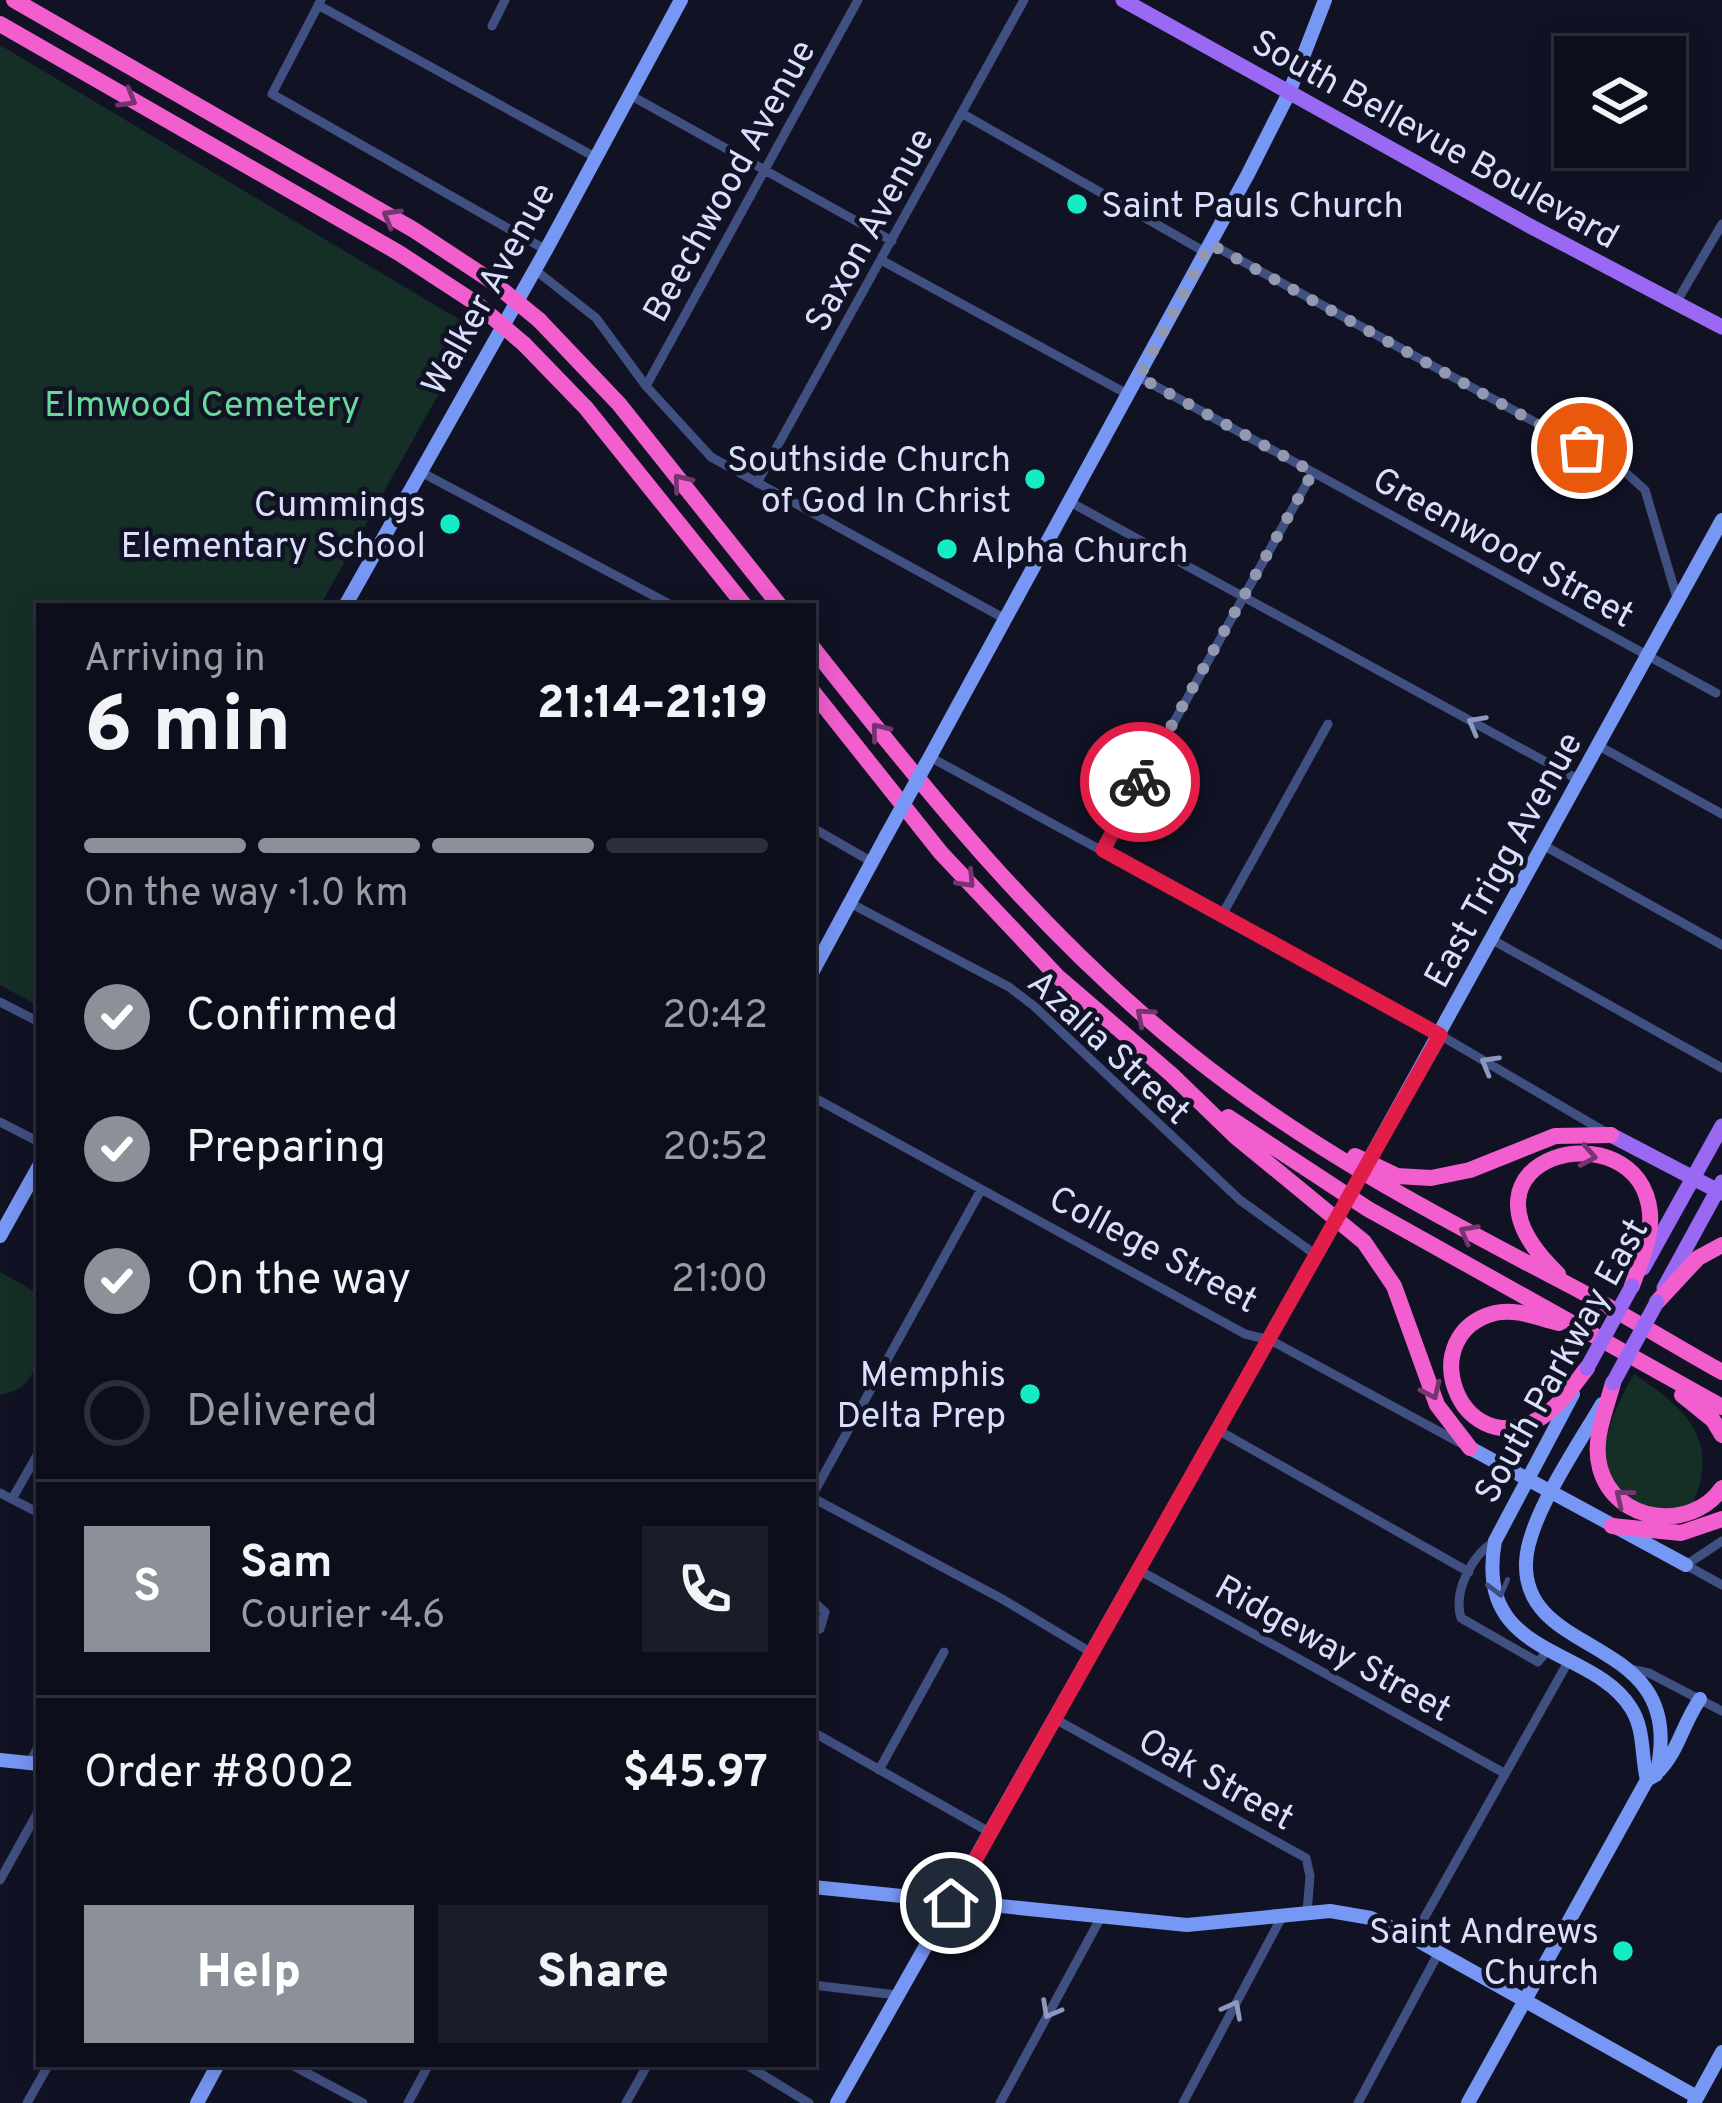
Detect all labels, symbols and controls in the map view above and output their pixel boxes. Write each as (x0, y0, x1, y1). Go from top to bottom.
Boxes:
street label: South Bellevue Boulevard (1242, 21, 1626, 262)
street label: Beechwood Avenue (635, 33, 828, 331)
map controls (1554, 36, 1686, 168)
button: layers (1554, 36, 1686, 168)
one-way arrow (115, 85, 136, 108)
street label: Saxon Avenue (797, 121, 946, 341)
street label: Walker Avenue (413, 175, 568, 405)
place label: Saint Pauls Church (1101, 185, 1404, 231)
marker: Saint Pauls Church (1064, 191, 1090, 217)
one-way arrow (382, 208, 404, 231)
park label: Elmwood Cemetery (44, 384, 360, 430)
pin (1531, 397, 1633, 499)
icon: bag (1549, 415, 1615, 481)
place label: Southside Church of God In Christ (727, 439, 1011, 526)
street label: Greenwood Street (1363, 459, 1641, 640)
marker: Southside Church of God In Christ (1022, 466, 1048, 492)
one-way arrow (674, 473, 695, 495)
place label: Cummings Elementary School (120, 484, 426, 571)
marker: Cummings Elementary School (437, 511, 463, 537)
place label: Alpha Church (971, 530, 1189, 576)
marker: Alpha Church (934, 536, 960, 562)
text: Arriving in (84, 636, 266, 685)
text: 21:14–21:19 (537, 677, 768, 734)
text: 6 min (84, 680, 291, 779)
one-way arrow (1468, 715, 1489, 738)
courier (1080, 722, 1200, 842)
one-way arrow (872, 723, 893, 745)
street label: East Trigg Avenue (1416, 725, 1595, 997)
icon: bike (1107, 749, 1173, 815)
one-way arrow (952, 867, 974, 888)
text: On the way · 1.0 km (84, 871, 409, 920)
street label: Azalia Street (1016, 962, 1199, 1136)
icon: check (84, 984, 150, 1050)
text: Confirmed (186, 989, 398, 1046)
text: 20:42 (662, 993, 768, 1042)
one-way arrow (1136, 1009, 1158, 1031)
one-way arrow (1480, 1056, 1502, 1078)
icon: check (84, 1116, 150, 1182)
text: Preparing (186, 1121, 386, 1178)
text: 20:52 (662, 1125, 768, 1174)
one-way arrow (1578, 1142, 1598, 1167)
street label: College Street (1040, 1177, 1264, 1326)
street label: South Parkway East (1466, 1211, 1661, 1513)
one-way arrow (1459, 1224, 1480, 1247)
icon: check (84, 1248, 150, 1314)
text: On the way (186, 1253, 411, 1310)
text: 21:00 (671, 1257, 768, 1306)
place label: Memphis Delta Prep (837, 1354, 1006, 1441)
one-way arrow (1418, 1379, 1441, 1400)
marker: Memphis Delta Prep (1017, 1381, 1043, 1407)
text: Delivered (186, 1385, 378, 1442)
one-way arrow (1614, 1490, 1636, 1511)
button: phone (642, 1526, 768, 1652)
text: Sam (240, 1536, 332, 1593)
text: S (133, 1560, 161, 1617)
street label: Ridgeway Street (1206, 1567, 1458, 1734)
one-way arrow (1485, 1577, 1510, 1598)
text: Courier · 4.6 (240, 1593, 445, 1642)
street label: Oak Street (1129, 1720, 1301, 1843)
text: Order #8002 (84, 1746, 354, 1803)
text: $45.97 (623, 1746, 768, 1803)
pin (900, 1852, 1002, 1954)
icon: home (918, 1870, 984, 1936)
button: Help (84, 1905, 414, 2043)
button: Share (438, 1905, 768, 2043)
place label: Saint Andrews Church (1369, 1911, 1599, 1998)
marker: Saint Andrews Church (1610, 1938, 1636, 1964)
one-way arrow (1041, 1997, 1064, 2019)
one-way arrow (1219, 2000, 1242, 2022)

